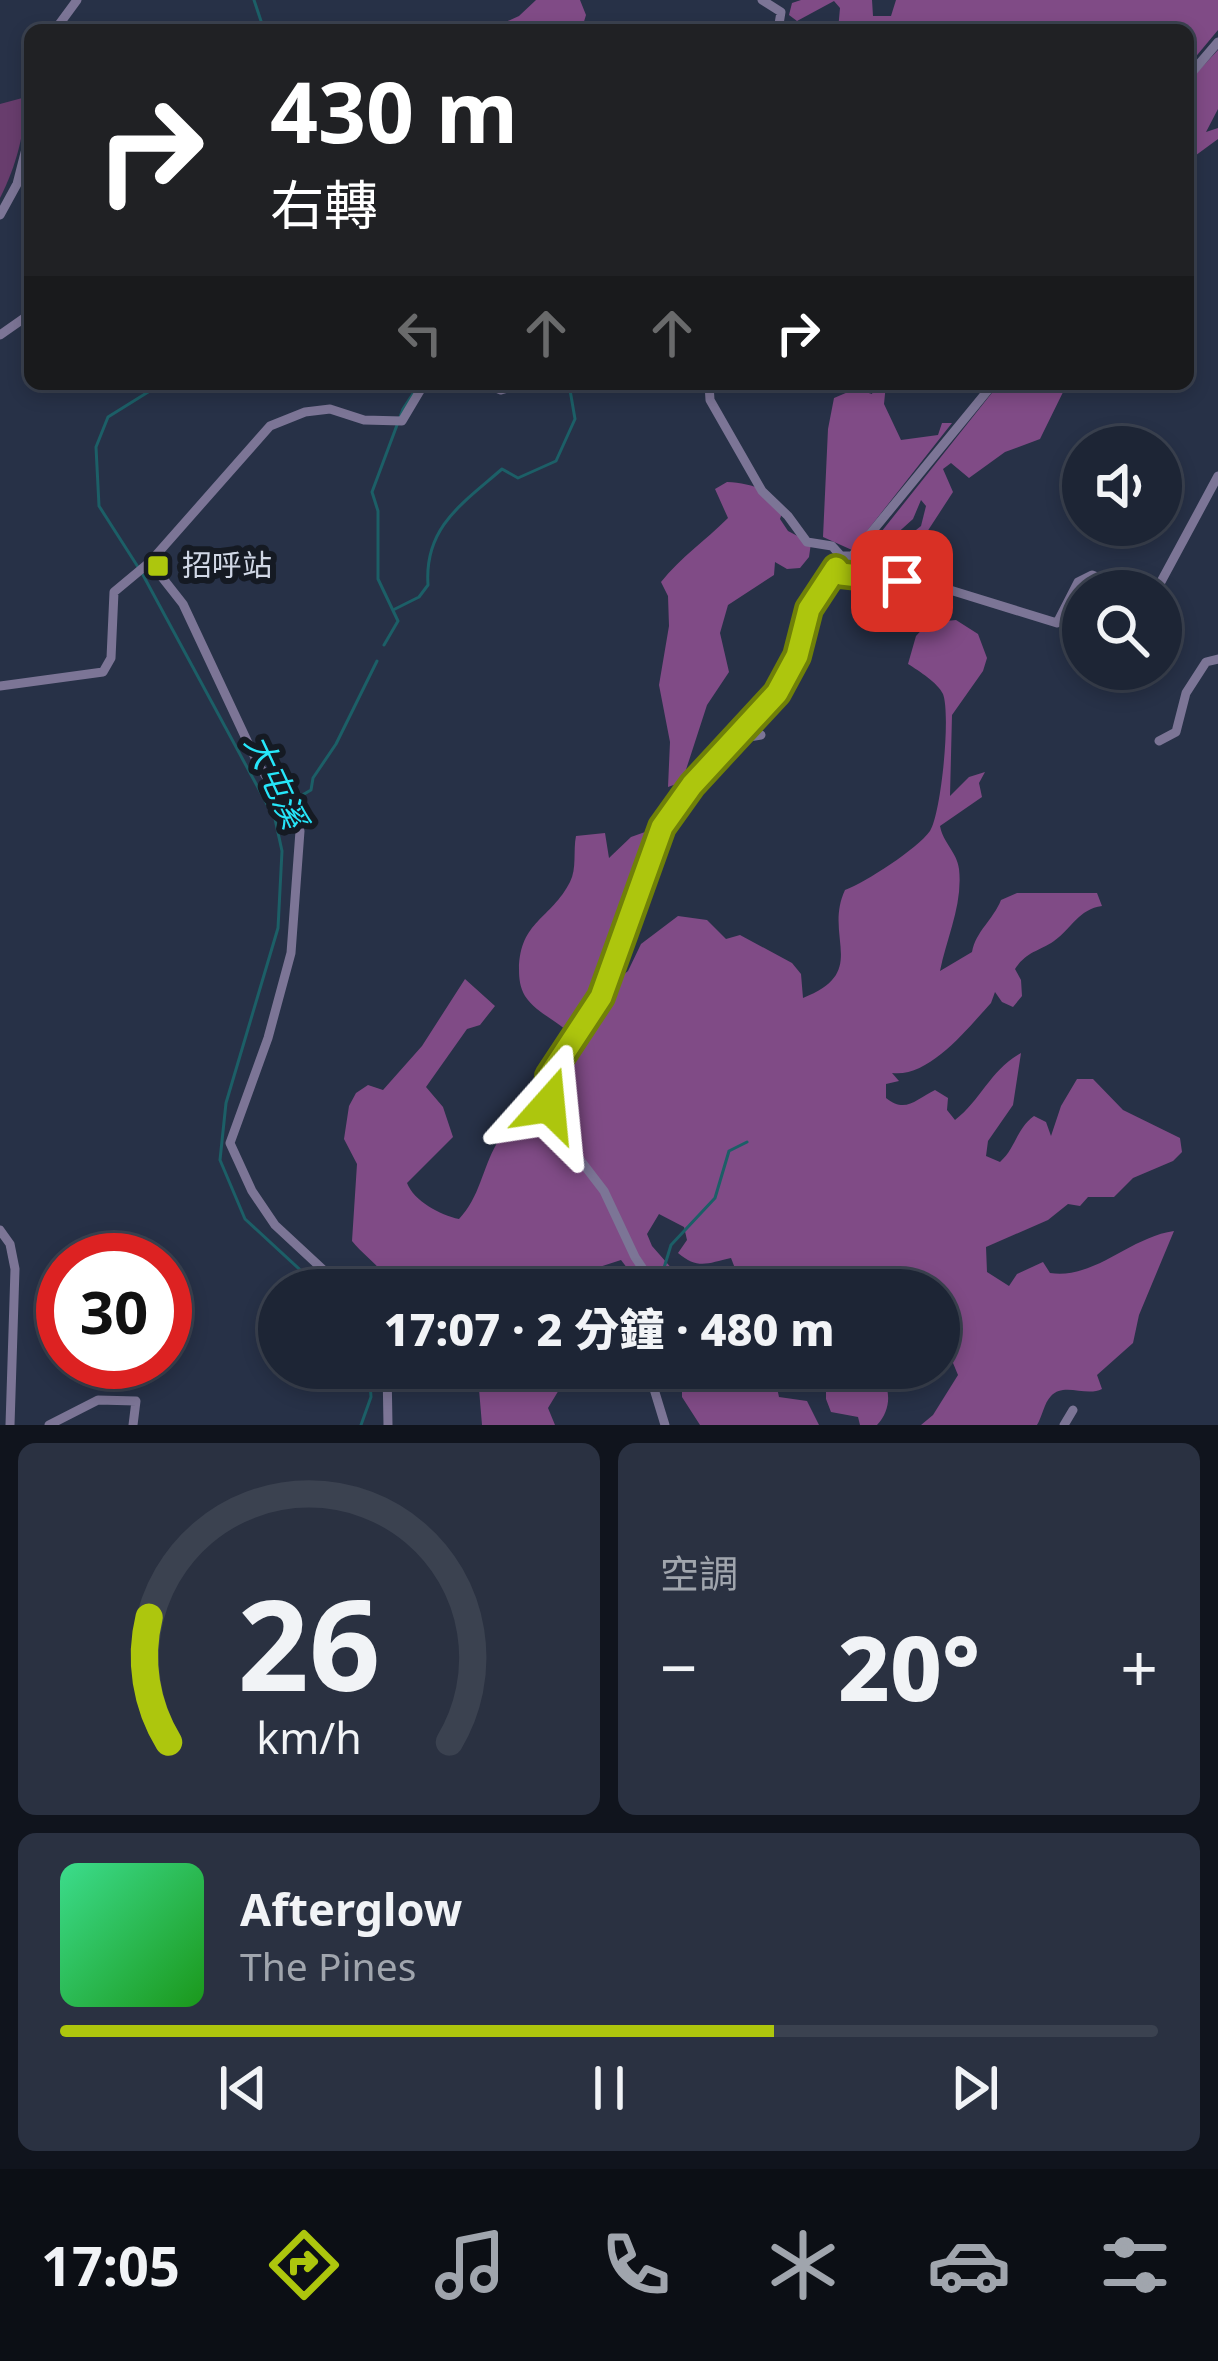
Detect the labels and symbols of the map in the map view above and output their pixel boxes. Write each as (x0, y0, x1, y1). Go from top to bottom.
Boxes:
pin (851, 530, 953, 632)
place label: 招呼站 (182, 544, 272, 585)
marker: 招呼站 (145, 553, 171, 579)
water label: 大屯溪 (235, 726, 319, 839)
position arrow (486, 1042, 612, 1168)
speed limit sign: 30 (36, 1233, 192, 1389)

